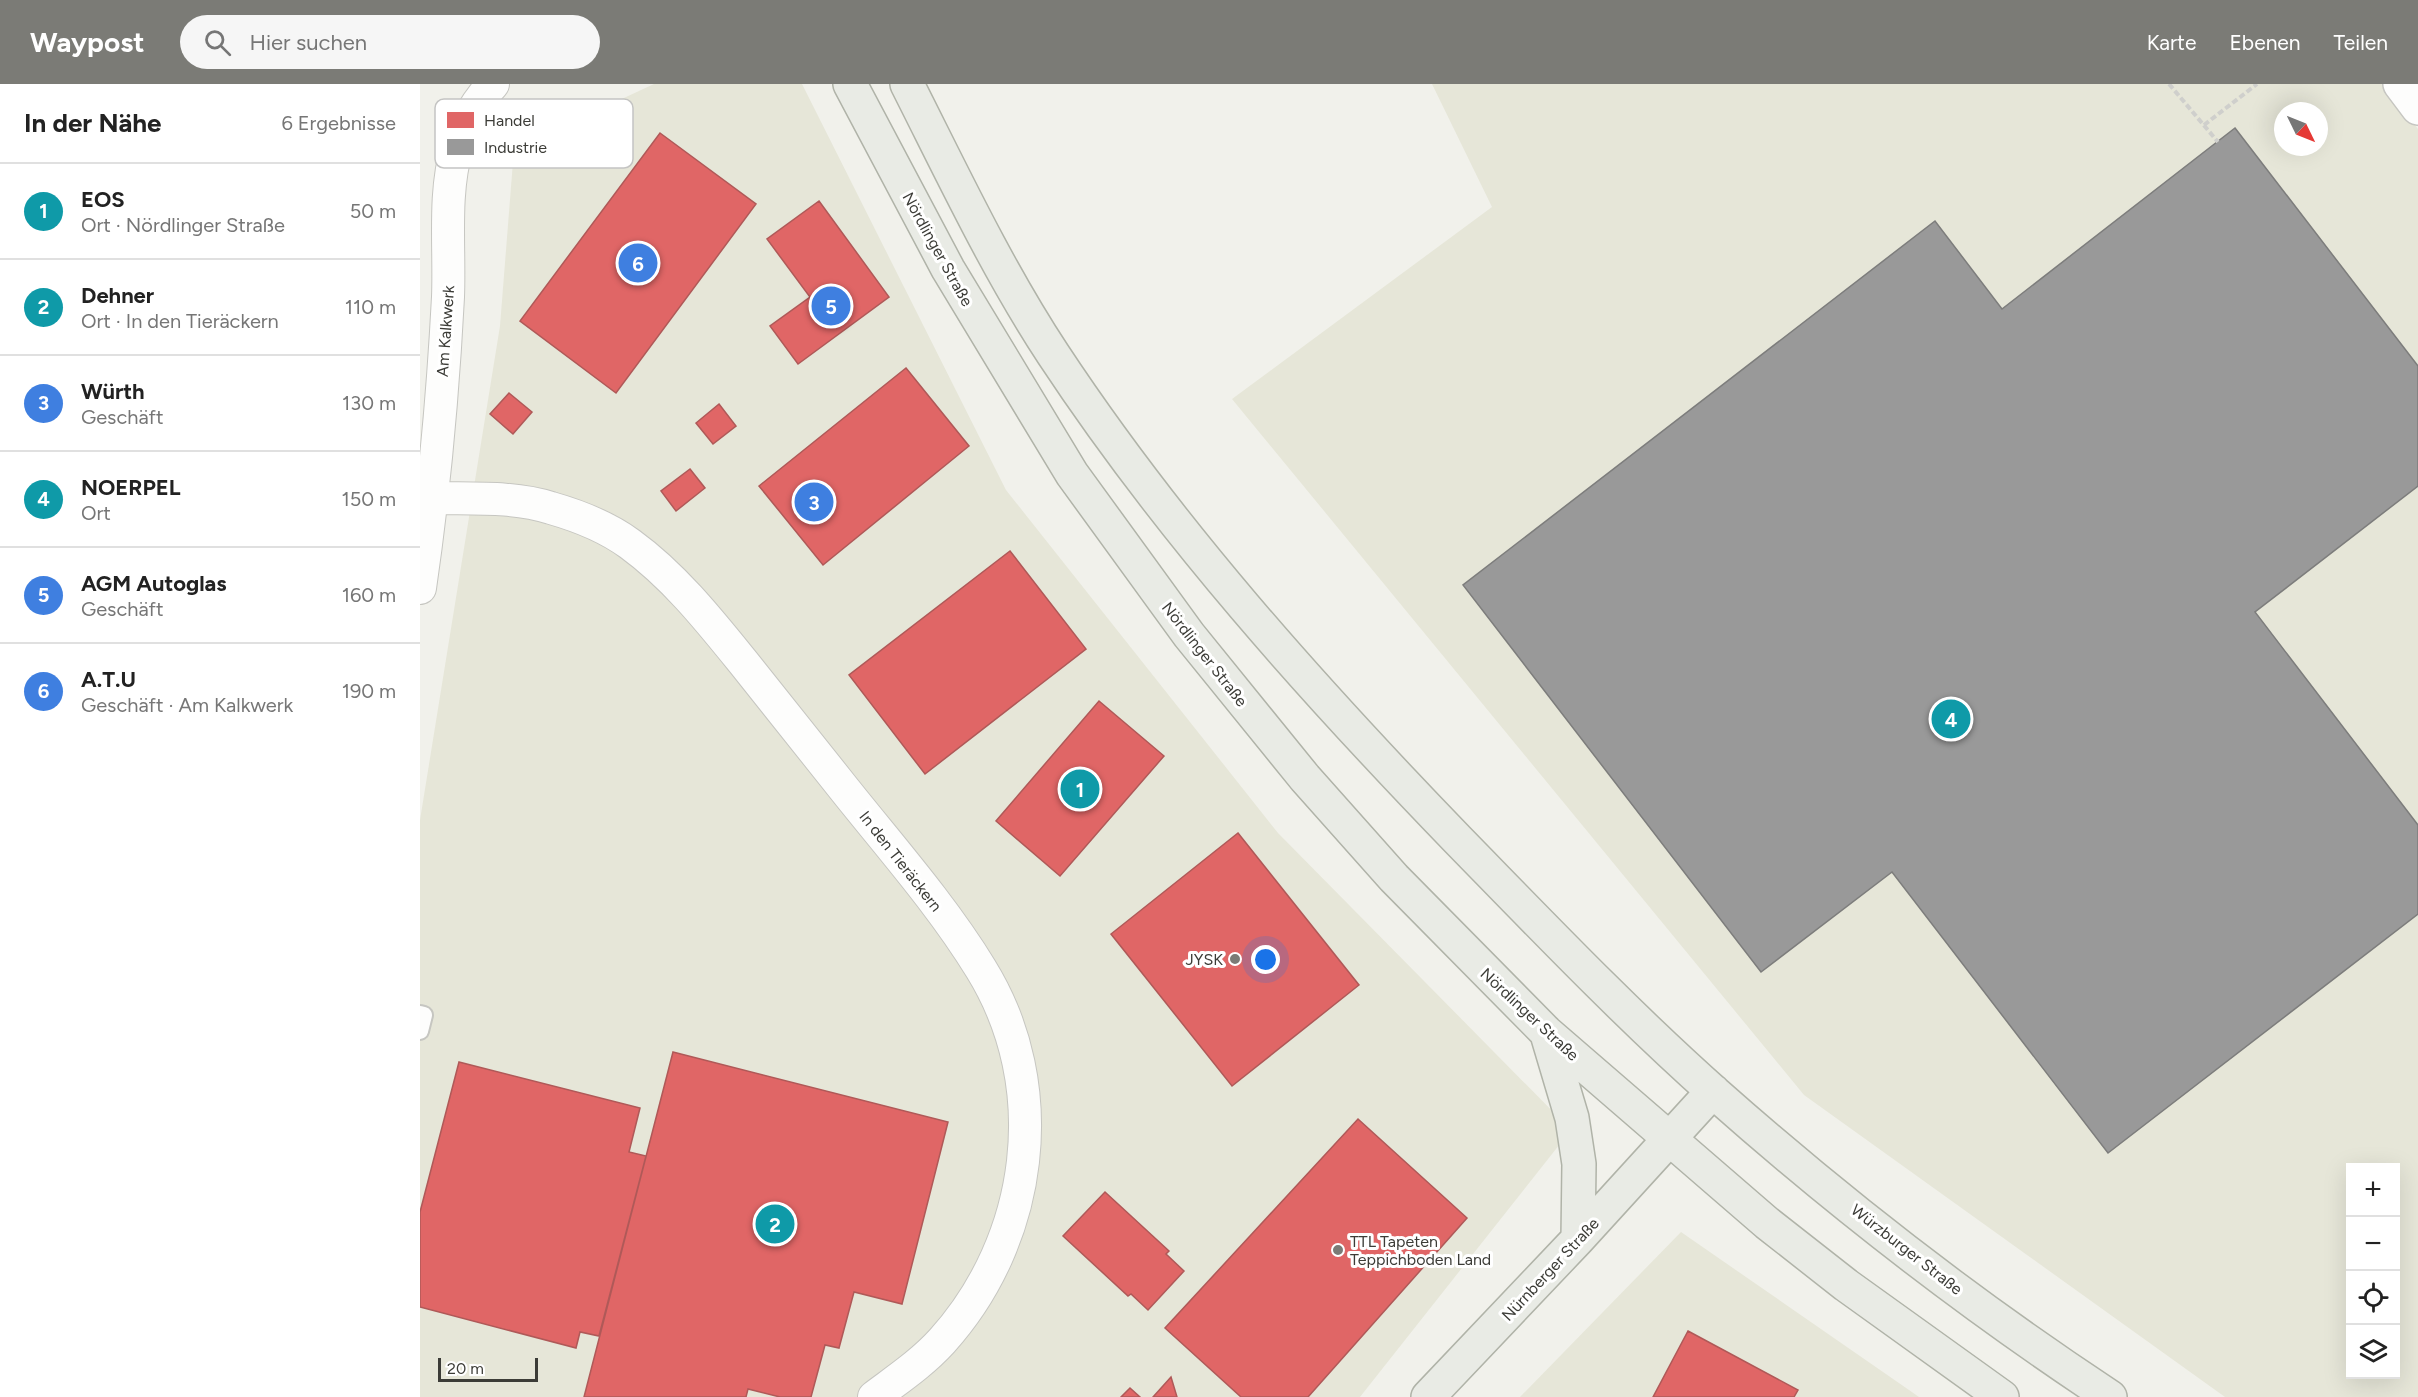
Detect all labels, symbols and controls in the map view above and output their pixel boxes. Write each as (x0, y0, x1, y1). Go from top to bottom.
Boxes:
search box (180, 15, 600, 69)
text: Waypost (30, 25, 144, 59)
icon: search (201, 26, 234, 59)
text: Hier suchen (249, 29, 367, 56)
text: Karte (2147, 30, 2196, 55)
text: Ebenen (2229, 30, 2301, 55)
text: Teilen (2334, 30, 2388, 55)
legend (435, 99, 633, 168)
north arrow (2274, 102, 2328, 156)
text: In der Nähe (24, 107, 161, 139)
text: 6 Ergebnisse (281, 111, 396, 135)
text: Handel (484, 111, 535, 130)
text: Industrie (484, 138, 547, 157)
text: EOS (81, 186, 125, 213)
street label: Nördlinger Straße (898, 189, 977, 310)
text: 1 (39, 199, 48, 223)
text: 50 m (350, 199, 396, 223)
text: Ort · Nördlinger Straße (81, 213, 285, 237)
pin: 6 (618, 240, 658, 285)
text: Dehner (81, 282, 154, 309)
street label: Am Kalkwerk (433, 284, 458, 377)
pin: 5 (812, 284, 850, 328)
text: 2 (38, 295, 49, 319)
text: 110 m (345, 295, 396, 319)
text: Ort · In den Tieräckern (81, 309, 279, 333)
text: Würth (81, 378, 145, 405)
text: 3 (38, 391, 49, 415)
text: 130 m (342, 391, 396, 415)
text: Geschäft (81, 405, 164, 429)
text: NOERPEL (81, 474, 181, 501)
pin: 3 (794, 480, 834, 524)
text: 4 (37, 487, 50, 511)
text: 150 m (341, 487, 396, 511)
text: Ort (81, 501, 111, 525)
text: AGM Autoglas (81, 570, 227, 597)
text: 5 (38, 583, 49, 607)
text: 160 m (342, 583, 396, 607)
text: Geschäft (81, 597, 164, 621)
street label: Nördlinger Straße (1158, 598, 1251, 711)
text: A.T.U (81, 666, 136, 693)
text: 6 (38, 679, 49, 703)
text: 190 m (342, 679, 396, 703)
text: Geschäft · Am Kalkwerk (81, 693, 293, 717)
pin: 4 (1932, 696, 1970, 742)
pin: 1 (1060, 766, 1100, 812)
street label: In den Tieräckern (855, 807, 946, 915)
your location (1251, 945, 1280, 974)
place label: JYSK (1186, 950, 1223, 969)
marker: JYSK (1228, 952, 1242, 966)
street label: Nördlinger Straße (1477, 964, 1583, 1065)
map controls (2346, 1163, 2400, 1379)
button: + (2346, 1163, 2400, 1217)
street label: Würzburger Straße (1847, 1200, 1966, 1299)
pin: 2 (756, 1202, 794, 1246)
street label: Nürnberger Straße (1498, 1214, 1603, 1325)
button: − (2346, 1217, 2400, 1271)
place label: TTL Tapeten Teppichboden Land (1350, 1232, 1491, 1269)
marker: TTL Tapeten Teppichboden Land (1331, 1243, 1345, 1257)
button: locate (2346, 1271, 2400, 1325)
button: layers (2346, 1325, 2400, 1379)
scale bar (438, 1355, 538, 1382)
text: 20 m (447, 1359, 484, 1378)

